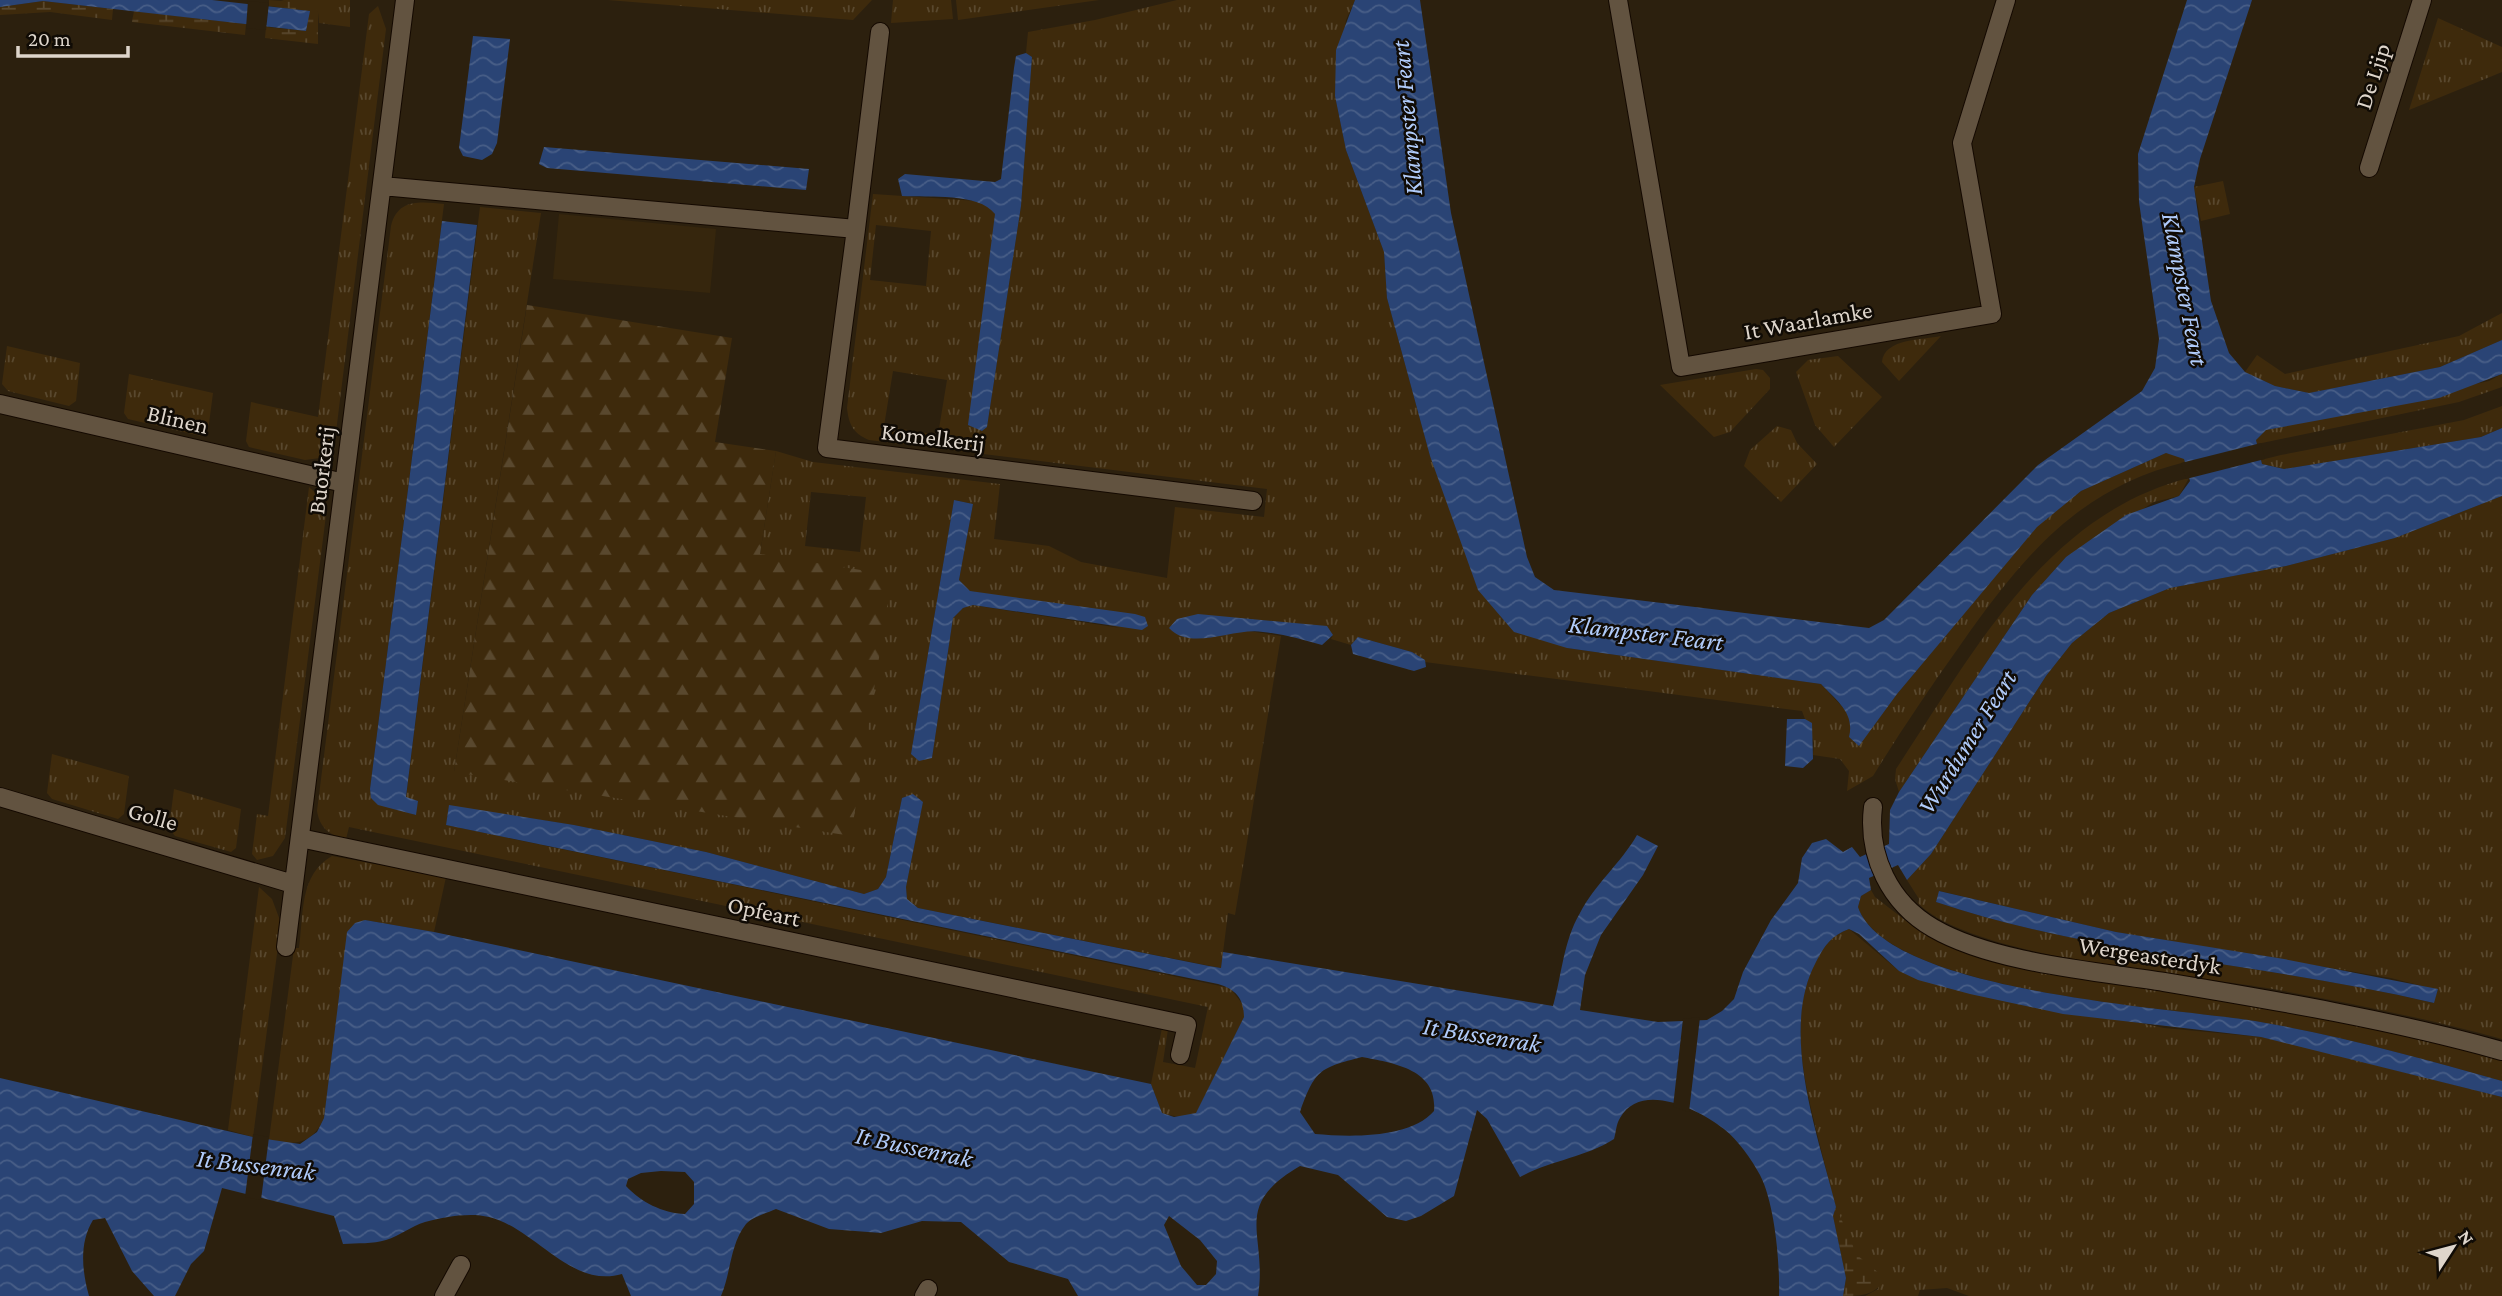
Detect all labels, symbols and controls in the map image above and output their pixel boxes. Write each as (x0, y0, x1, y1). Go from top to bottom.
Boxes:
scale bar (18, 14, 128, 58)
text: 20 m (28, 27, 71, 51)
water label: Klampster Feart (1386, 39, 1428, 197)
street label: De Ljip (2349, 40, 2395, 112)
water label: Klampster Feart (2156, 210, 2214, 368)
street label: It Waarlamke (1742, 295, 1874, 345)
street label: Blinen (145, 399, 211, 439)
street label: Komelkerij (880, 417, 986, 457)
street label: Buorkerij (302, 424, 340, 516)
water label: Klampster Feart (1567, 609, 1725, 657)
water label: Wurdumer Feart (1911, 665, 2023, 819)
street label: Golle (125, 796, 181, 836)
street label: Opfeart (725, 890, 804, 932)
street label: Wergeasterdyk (2077, 930, 2224, 980)
water label: It Bussenrak (1421, 1011, 1545, 1059)
water label: It Bussenrak (853, 1120, 977, 1174)
water label: It Bussenrak (195, 1143, 318, 1187)
north arrow (2418, 1212, 2488, 1282)
text: N (2454, 1226, 2479, 1249)

